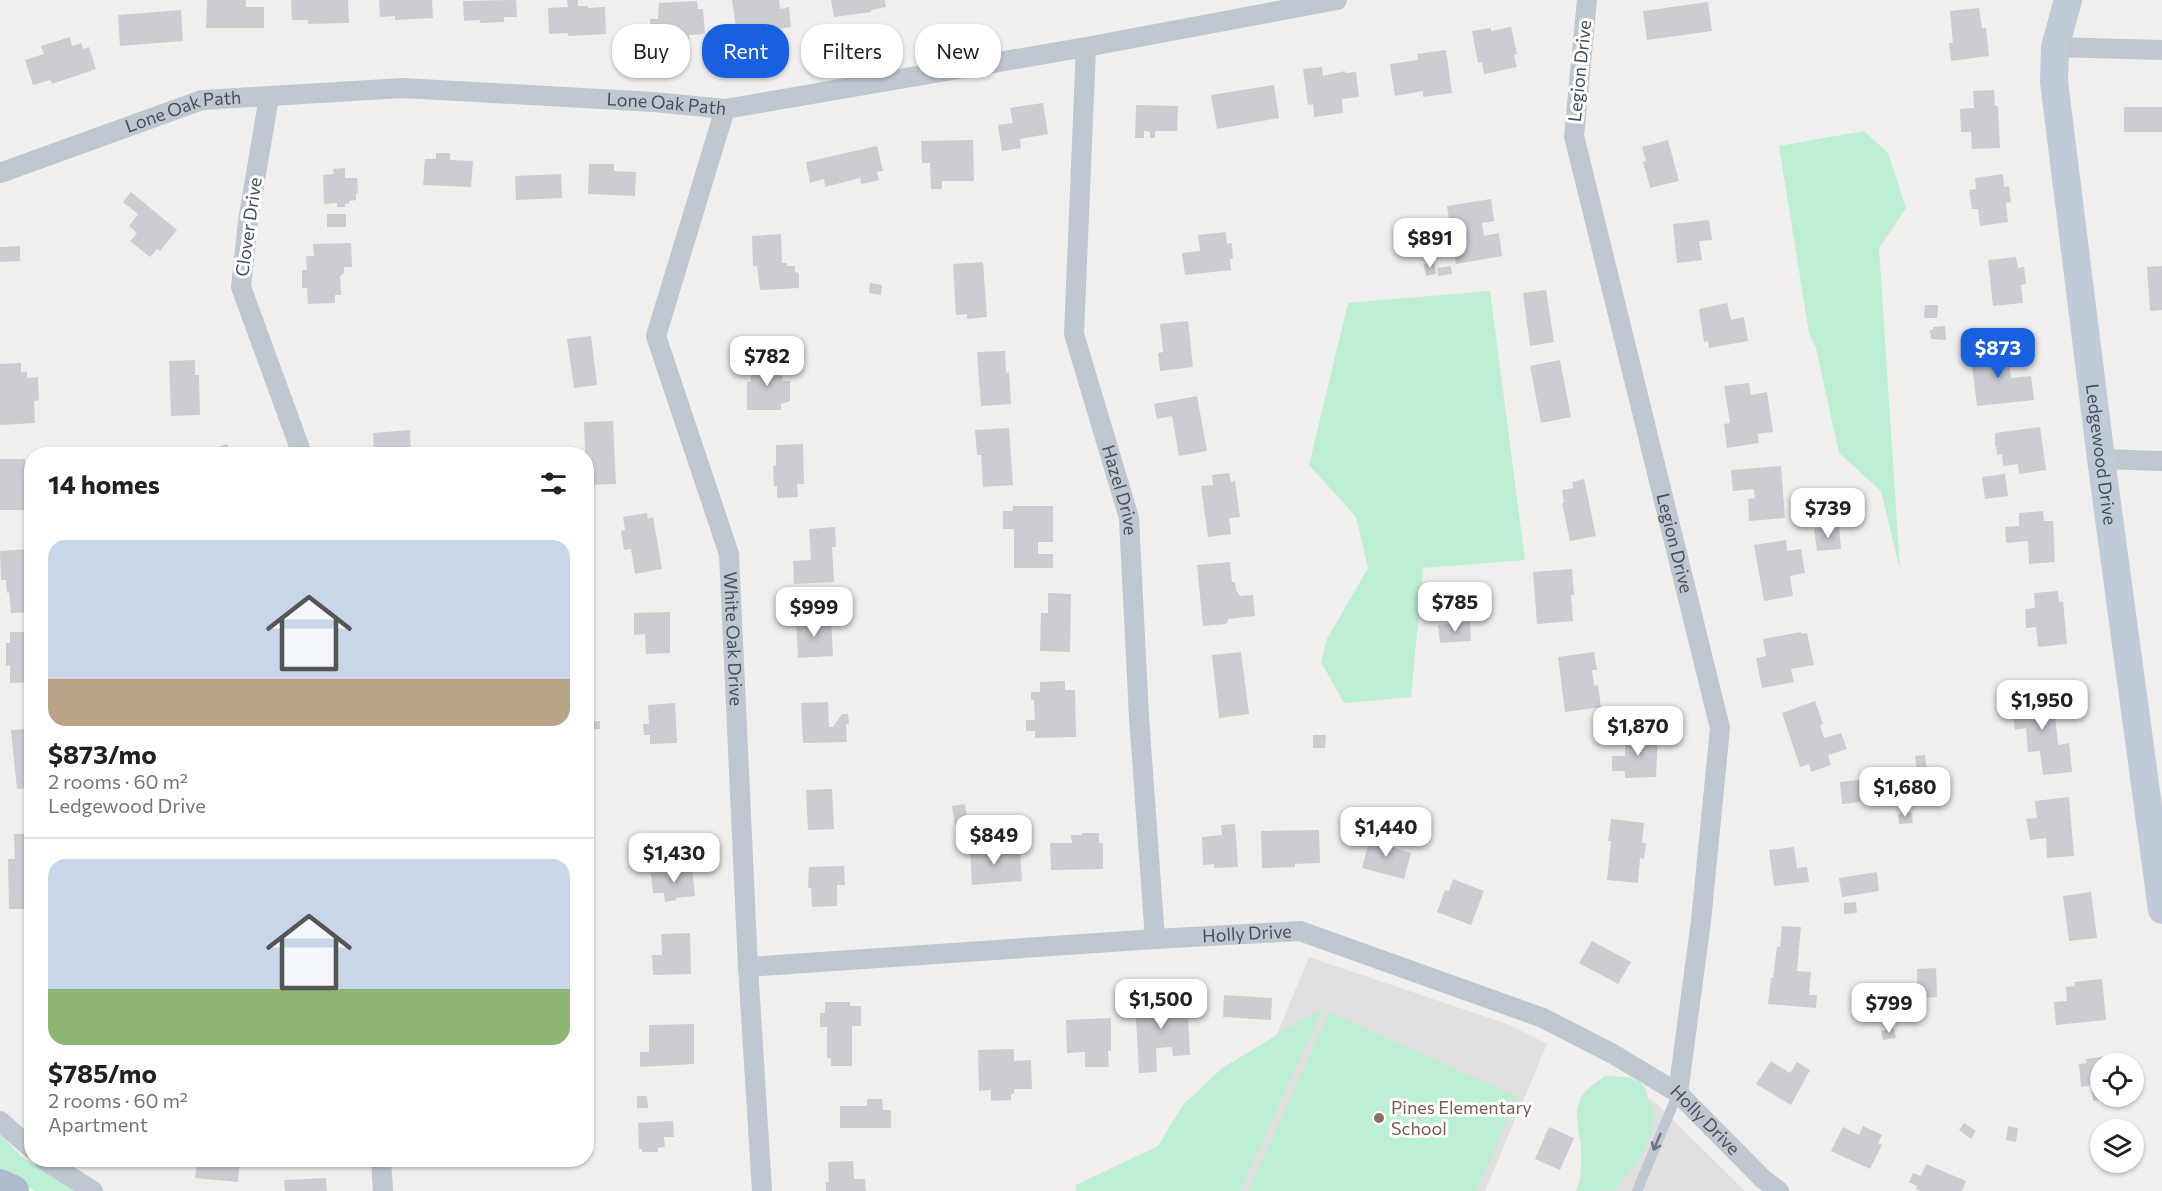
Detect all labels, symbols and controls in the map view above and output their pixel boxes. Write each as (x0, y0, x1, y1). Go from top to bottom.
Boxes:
street label: Legion Drive (1563, 19, 1595, 123)
chip: Buy (612, 24, 690, 78)
chip: Rent (702, 24, 789, 78)
chip: Filters (801, 24, 903, 78)
chip: New (915, 24, 1001, 78)
street label: Lone Oak Path (122, 86, 242, 137)
street label: Lone Oak Path (606, 87, 727, 119)
street label: Clover Drive (230, 176, 266, 278)
pin: $891 (1394, 218, 1466, 269)
text: $891 (1407, 225, 1453, 249)
pin: $873 (1962, 328, 2034, 379)
text: $873 (1975, 335, 2021, 359)
pin: $782 (731, 336, 803, 387)
text: $782 (744, 343, 790, 367)
street label: Ledgewood Drive (2082, 382, 2122, 526)
street label: Hazel Drive (1098, 442, 1142, 536)
icon: filters (537, 467, 570, 500)
text: 14 homes (48, 468, 160, 499)
pin: $739 (1792, 488, 1864, 539)
street label: Legion Drive (1652, 491, 1698, 595)
text: $739 (1805, 495, 1851, 519)
street label: White Oak Drive (720, 571, 748, 706)
icon: home (255, 579, 363, 687)
pin: $785 (1419, 582, 1491, 633)
pin: $999 (778, 587, 850, 638)
text: $785 (1432, 589, 1478, 613)
text: $999 (790, 594, 838, 618)
pin: $1,950 (1993, 680, 2091, 731)
text: $1,950 (2011, 687, 2073, 711)
pin: $1,870 (1589, 706, 1687, 757)
text: $1,870 (1607, 713, 1669, 737)
text: $873/mo (48, 738, 157, 769)
pin: $1,680 (1856, 767, 1954, 818)
text: 2 rooms · 60 m² (48, 769, 188, 793)
text: $1,680 (1873, 774, 1937, 798)
text: Ledgewood Drive (48, 793, 206, 817)
pin: $1,440 (1337, 807, 1435, 858)
text: $1,440 (1354, 814, 1418, 838)
pin: $849 (958, 815, 1030, 866)
text: $849 (970, 822, 1018, 846)
pin: $1,430 (625, 833, 723, 884)
text: $1,430 (643, 840, 705, 864)
icon: home (255, 898, 363, 1006)
street label: Holly Drive (1201, 919, 1292, 946)
pin: $1,500 (1112, 979, 1210, 1030)
pin: $799 (1853, 983, 1925, 1034)
text: $1,500 (1129, 986, 1193, 1010)
text: $799 (1865, 990, 1913, 1014)
map controls (2090, 1053, 2144, 1173)
button: locate (2090, 1053, 2144, 1107)
text: $785/mo (48, 1057, 157, 1088)
street label: Holly Drive (1666, 1080, 1745, 1159)
text: 2 rooms · 60 m² (48, 1088, 188, 1112)
place label: Pines Elementary School (1391, 1096, 1532, 1139)
marker: Pines Elementary School (1372, 1111, 1386, 1125)
text: Apartment (48, 1112, 148, 1136)
button: layers (2090, 1119, 2144, 1173)
one-way arrow (1651, 1132, 1662, 1151)

